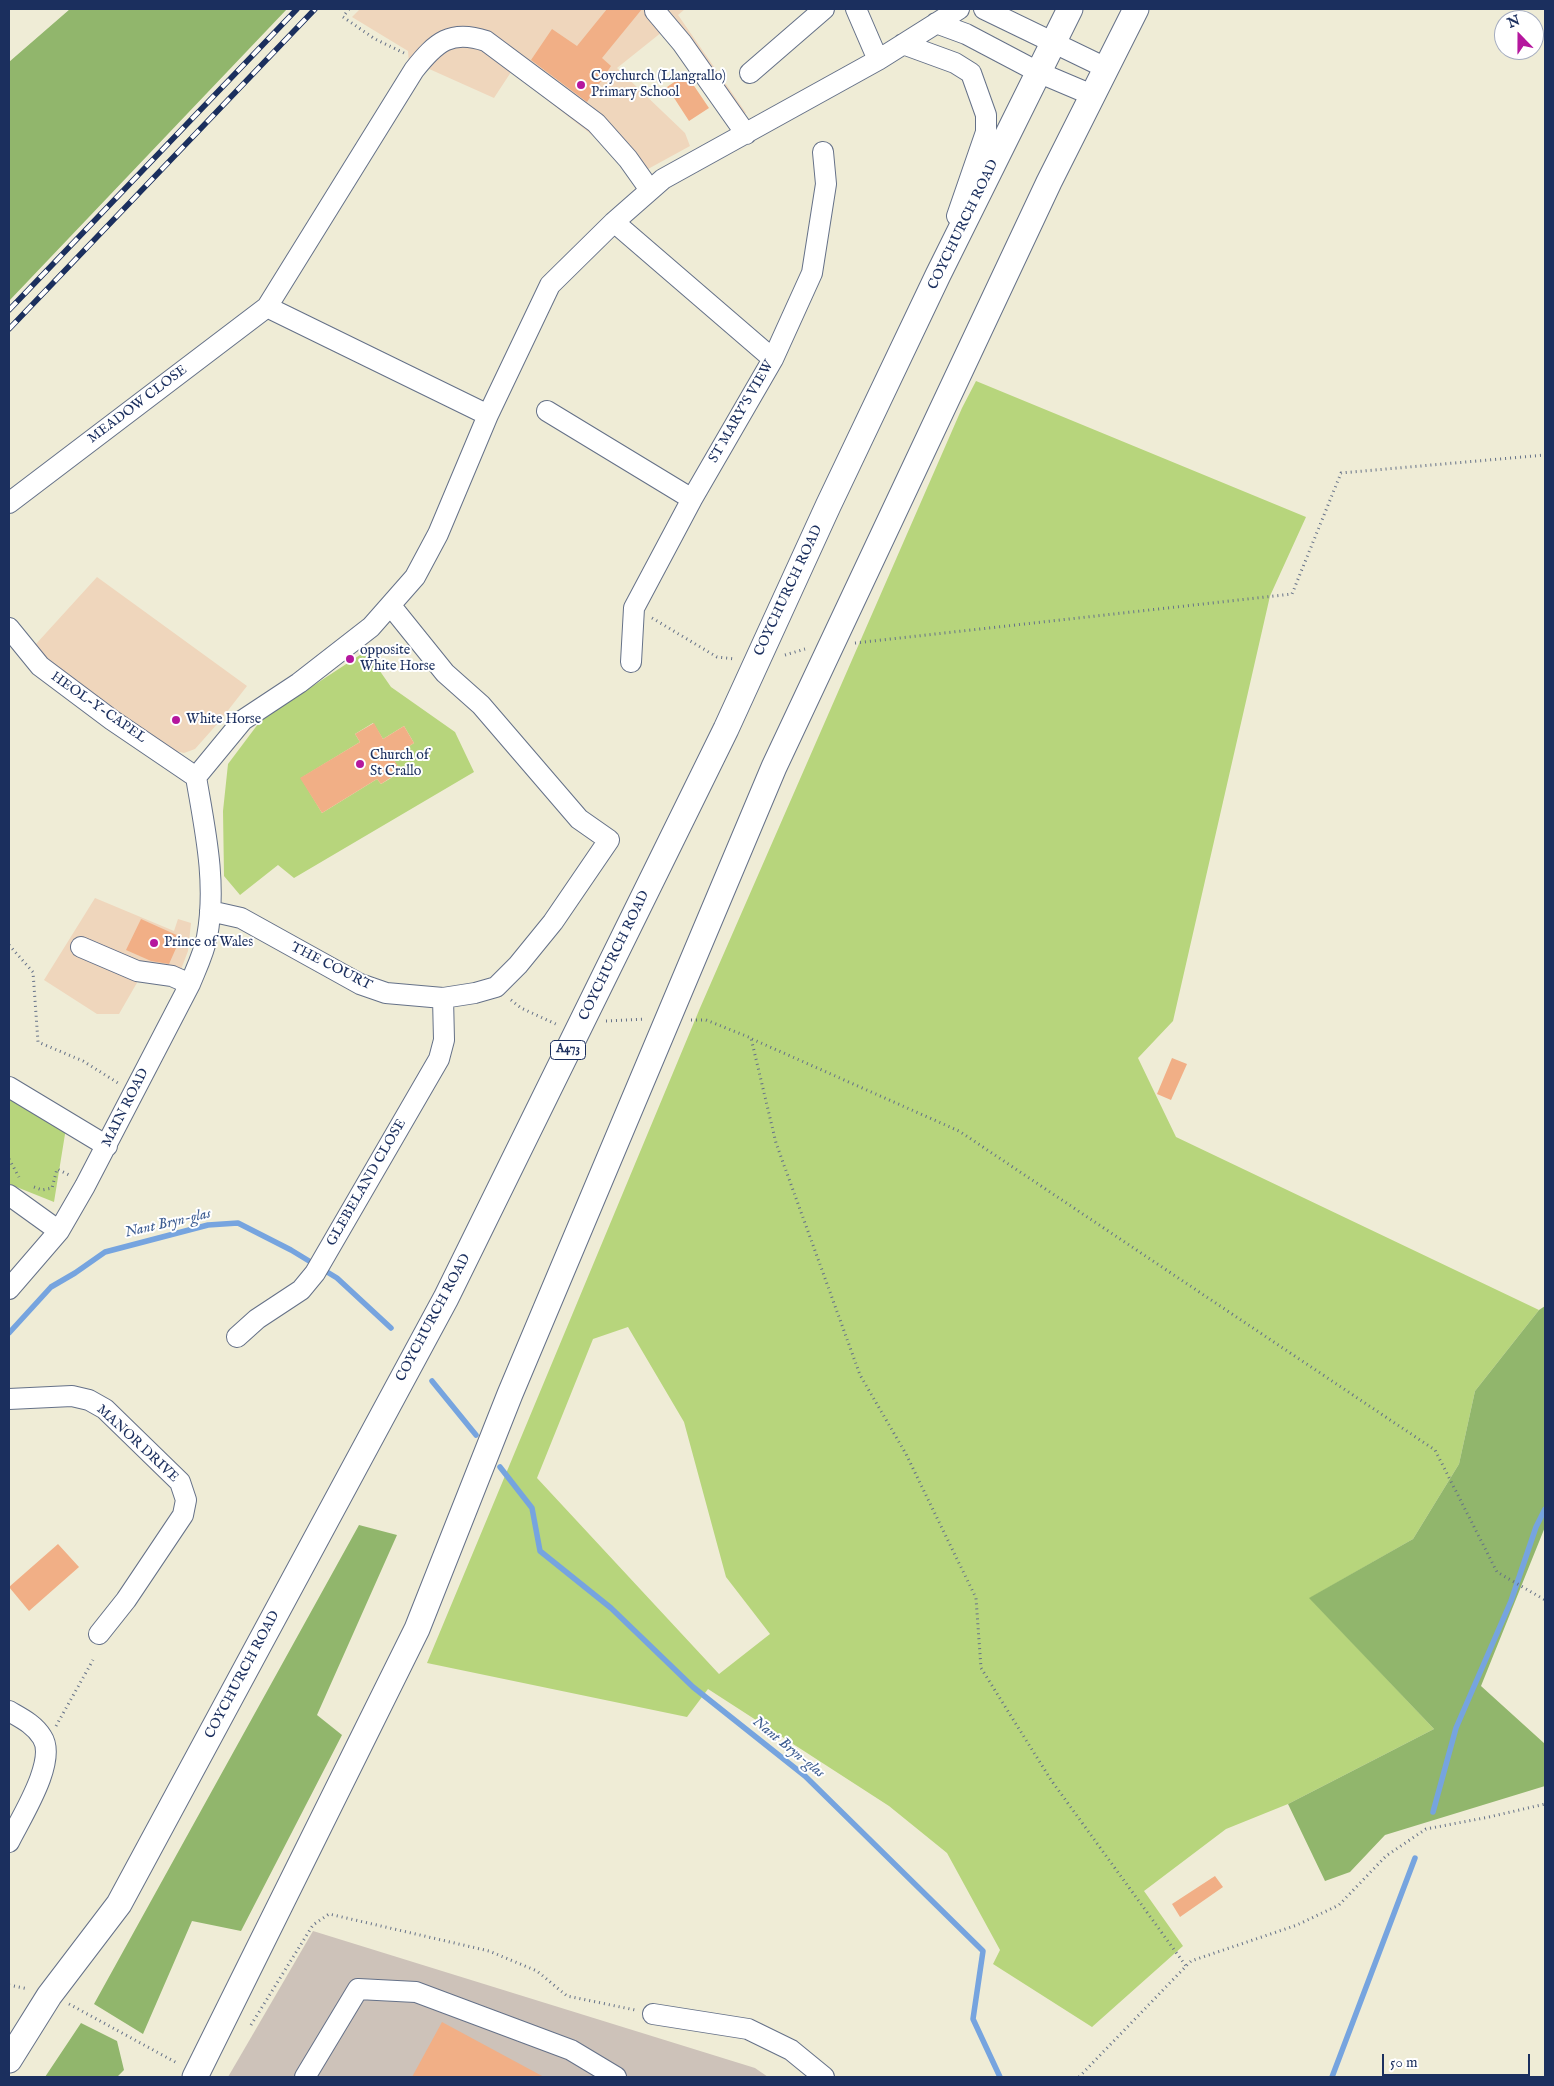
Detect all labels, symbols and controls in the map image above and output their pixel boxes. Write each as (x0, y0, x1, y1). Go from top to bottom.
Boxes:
north arrow (1494, 10, 1544, 60)
text: N (1505, 11, 1523, 33)
place label: Coychurch (Llangrallo) Primary School (591, 69, 726, 102)
marker: Coychurch (Llangrallo) Primary School (575, 79, 587, 91)
street label: COYCHURCH ROAD (925, 157, 1003, 293)
street label: ST MARY'S VIEW (706, 358, 778, 466)
street label: MEADOW CLOSE (85, 362, 191, 448)
street label: COYCHURCH ROAD (751, 523, 827, 659)
place label: opposite White Horse (360, 643, 435, 676)
marker: opposite White Horse (344, 653, 356, 665)
street label: HEOL-Y-CAPEL (47, 669, 149, 747)
place label: White Horse (186, 712, 261, 728)
marker: White Horse (170, 714, 182, 726)
place label: Church of St Crallo (370, 748, 429, 780)
marker: Church of St Crallo (354, 758, 366, 770)
street label: COYCHURCH ROAD (576, 888, 654, 1024)
place label: Prince of Wales (164, 935, 253, 951)
marker: Prince of Wales (148, 937, 160, 949)
street label: THE COURT (288, 939, 374, 995)
road number: A473 (550, 1040, 586, 1060)
street label: MAIN ROAD (99, 1066, 153, 1150)
street label: GLEBELAND CLOSE (324, 1116, 410, 1250)
water label: Nant Bryn-glas (123, 1205, 213, 1243)
street label: COYCHURCH ROAD (393, 1251, 475, 1385)
street label: MANOR DRIVE (92, 1402, 182, 1486)
street label: COYCHURCH ROAD (202, 1608, 284, 1742)
water label: Nant Bryn-glas (748, 1713, 828, 1783)
scale bar (1384, 2044, 1532, 2076)
text: 50 m (1390, 2053, 1418, 2072)

